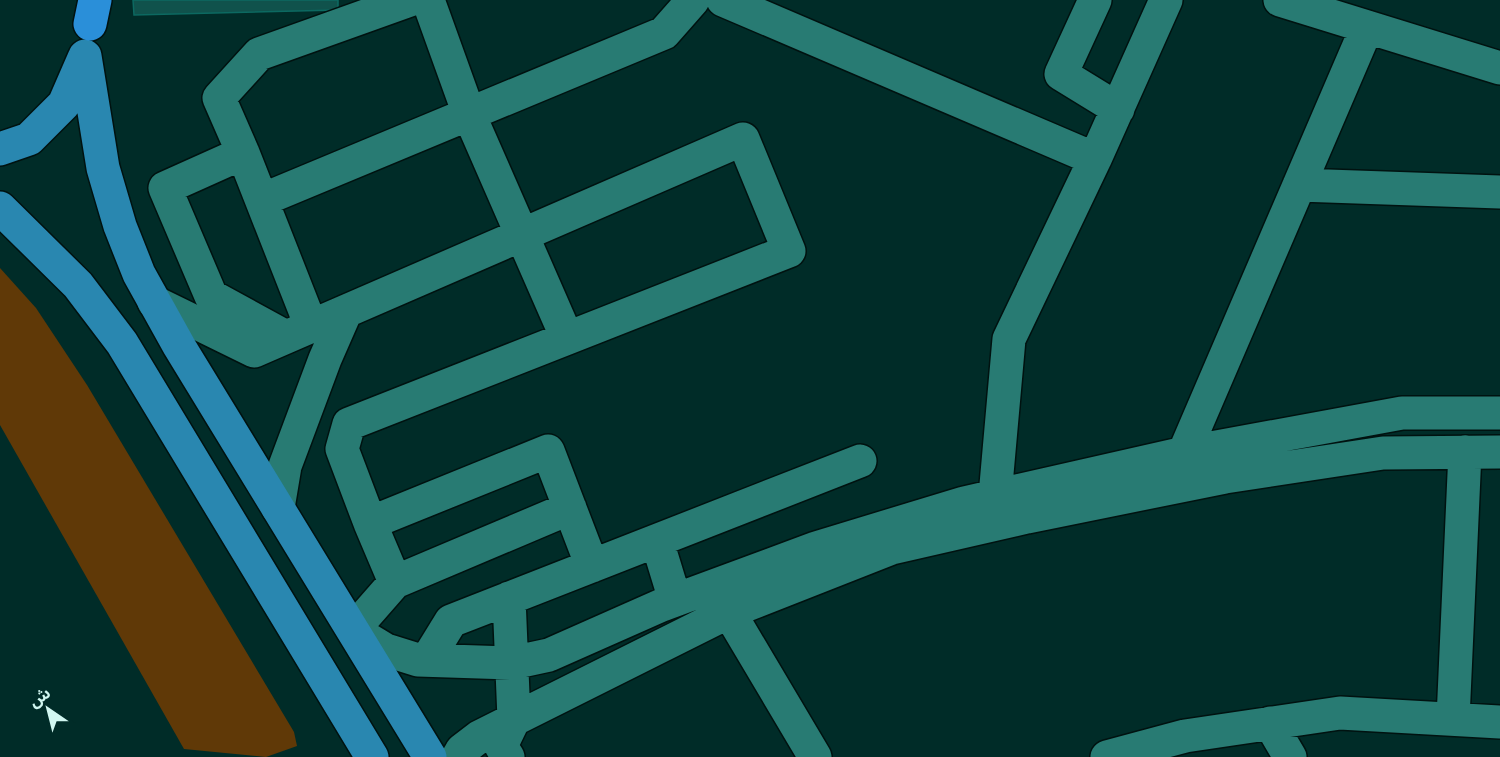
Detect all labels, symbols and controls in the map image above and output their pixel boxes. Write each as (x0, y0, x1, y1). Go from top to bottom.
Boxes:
north arrow (18, 679, 78, 739)
text: ش (25, 683, 54, 711)

